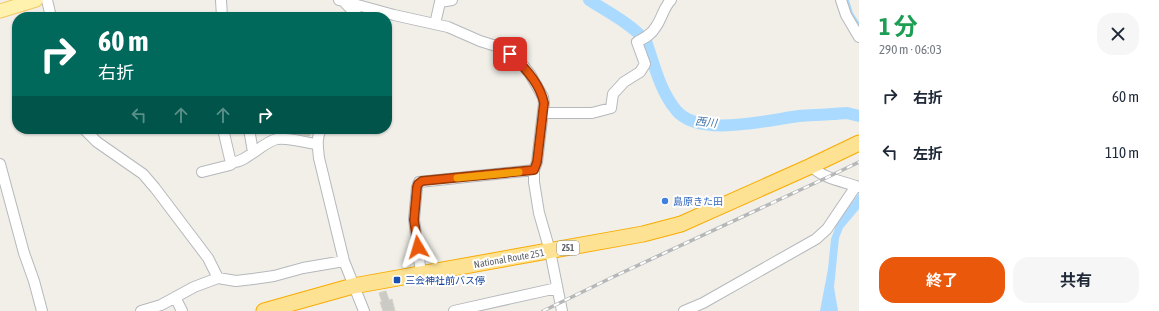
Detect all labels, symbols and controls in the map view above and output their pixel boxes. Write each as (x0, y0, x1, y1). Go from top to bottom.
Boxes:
text: 1 分 (879, 13, 918, 40)
button: close (1097, 13, 1139, 55)
text: 60 m (98, 25, 148, 57)
icon: right (32, 28, 84, 80)
pin (493, 37, 527, 71)
text: 290 m · 06:03 (879, 42, 942, 57)
icon: arrive (499, 43, 521, 65)
text: 右折 (98, 62, 134, 83)
icon: right (879, 85, 901, 107)
text: 60 m (1112, 88, 1139, 105)
text: 右折 (913, 89, 943, 106)
icon: left (128, 104, 150, 126)
icon: ahead (170, 104, 192, 126)
icon: ahead (212, 104, 234, 126)
icon: right (254, 104, 276, 126)
water label: 西川 (694, 115, 719, 129)
icon: left (879, 141, 901, 163)
text: 110 m (1105, 144, 1139, 161)
text: 左折 (913, 145, 943, 162)
marker: 島原きた田 (660, 196, 670, 206)
place label: 島原きた田 (673, 196, 723, 207)
position arrow (397, 226, 439, 268)
road number: 251 (557, 241, 579, 255)
street label: National Route 251 (473, 247, 545, 270)
button: 終了 (879, 257, 1005, 303)
button: 共有 (1013, 257, 1139, 303)
marker: 三会神社前バス停 (392, 275, 402, 285)
place label: 三会神社前バス停 (405, 275, 485, 286)

